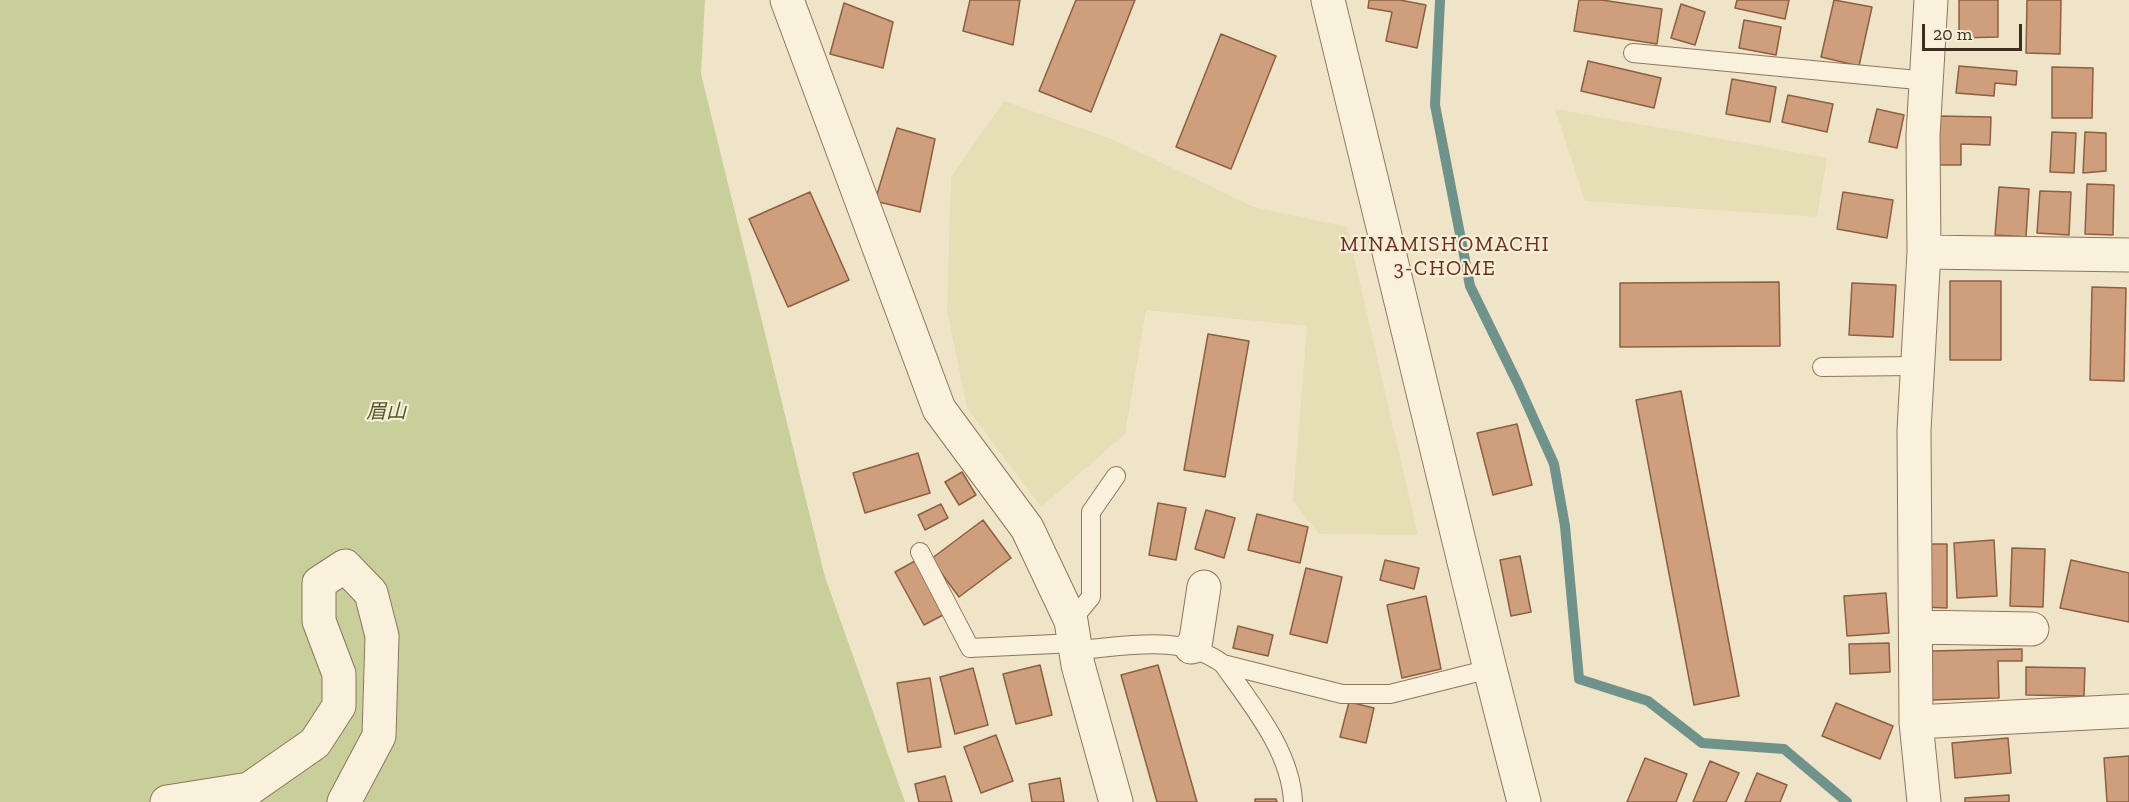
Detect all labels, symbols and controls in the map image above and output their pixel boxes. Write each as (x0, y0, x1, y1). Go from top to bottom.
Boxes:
scale bar (1925, 12, 2026, 50)
text: 20 m (1933, 23, 1972, 45)
district label: MINAMISHOMACHI 3-CHOME (1340, 232, 1550, 282)
park label: 眉山 (366, 400, 406, 424)

